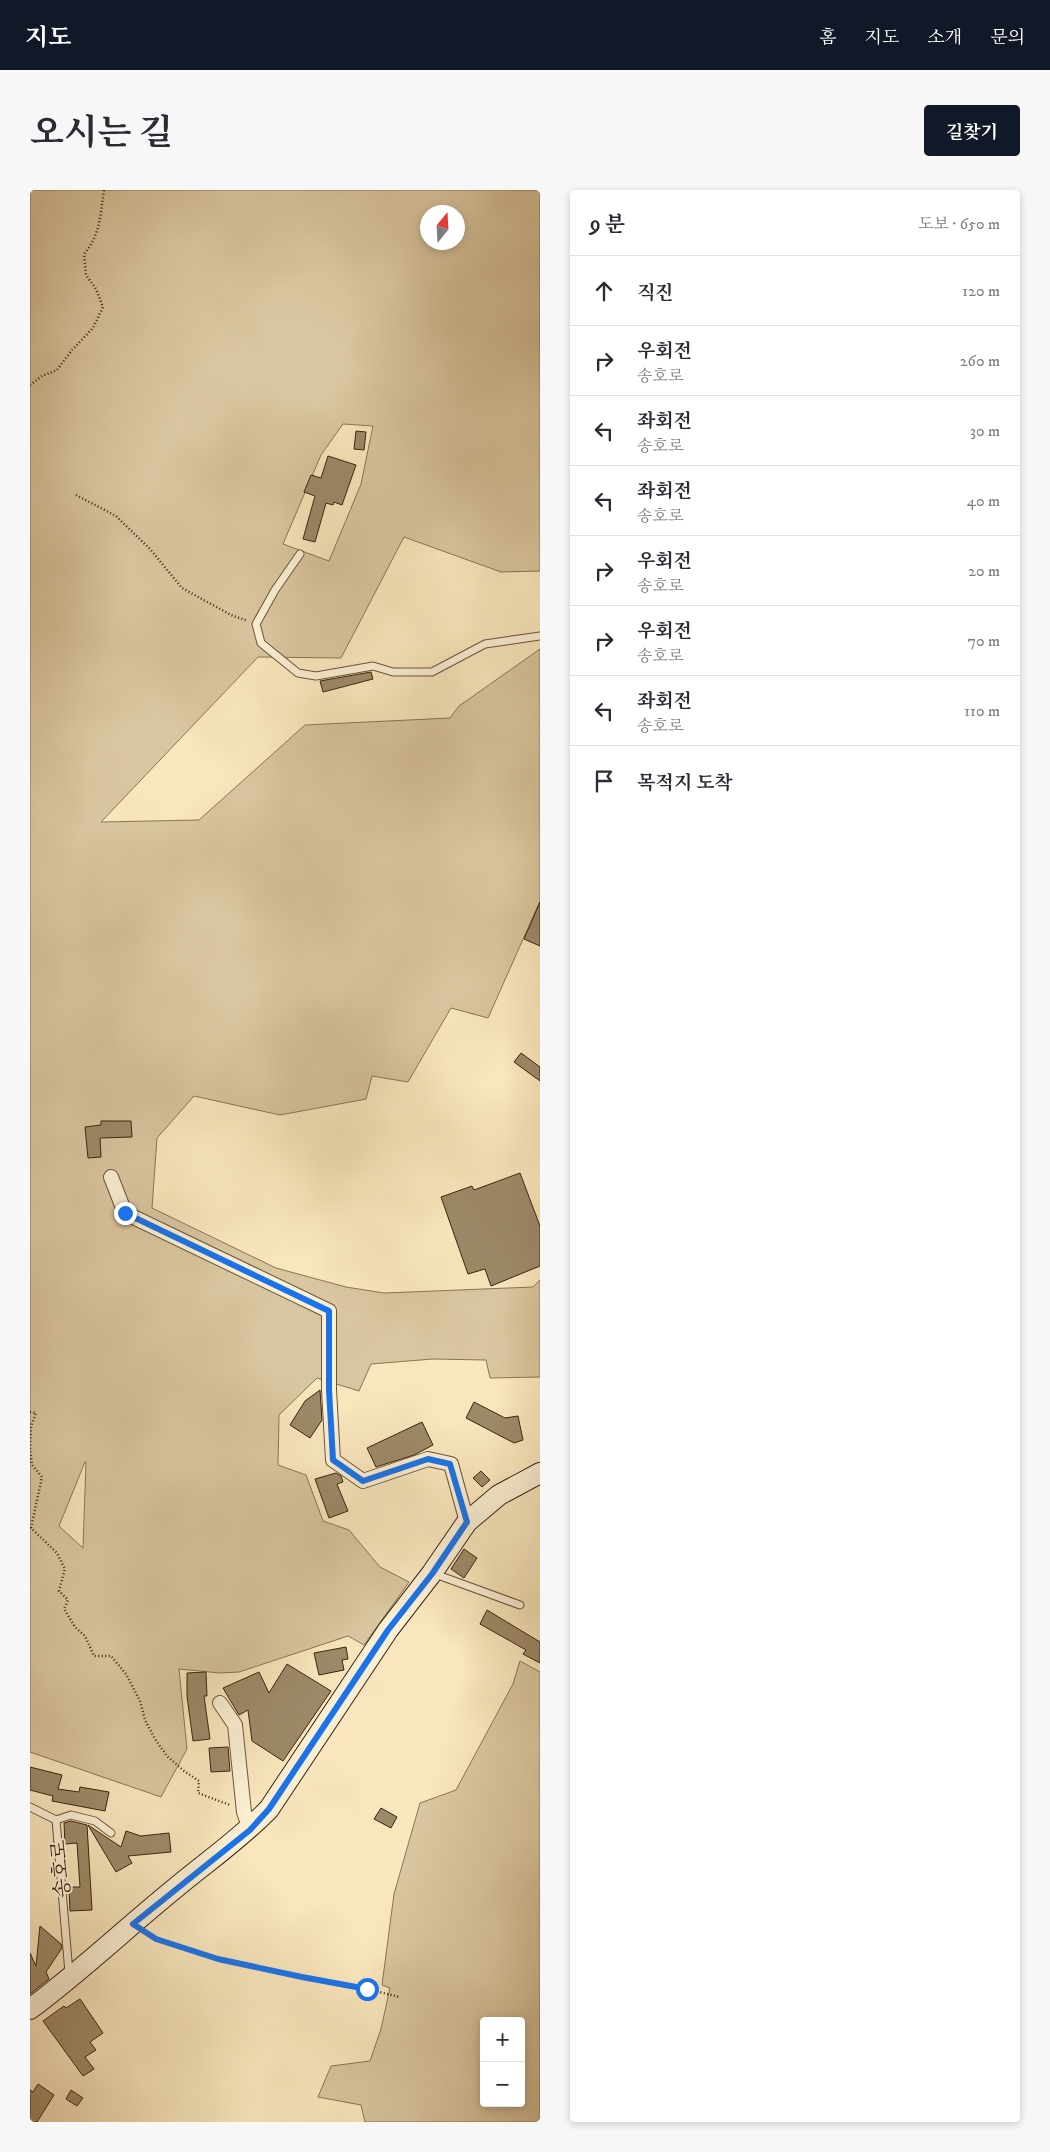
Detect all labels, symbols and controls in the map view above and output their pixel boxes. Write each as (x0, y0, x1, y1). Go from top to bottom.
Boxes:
text: 지도 (25, 23, 71, 53)
text: 홈 (819, 27, 837, 49)
text: 지도 (865, 27, 899, 49)
text: 소개 (927, 27, 962, 49)
text: 문의 (990, 27, 1025, 49)
button: 길찾기 (924, 105, 1020, 156)
text: 오시는 길 (30, 112, 173, 156)
north arrow (420, 205, 465, 250)
text: 9 분 (590, 212, 625, 238)
text: 도보 · 650 m (918, 214, 1000, 234)
icon: ahead (590, 277, 618, 305)
text: 120 m (962, 281, 1000, 301)
text: 직진 (637, 282, 674, 305)
text: 우회전 (637, 340, 692, 363)
icon: right (590, 347, 618, 375)
text: 260 m (960, 351, 1000, 371)
text: 송호로 (637, 366, 683, 386)
text: 좌회전 (637, 410, 692, 433)
icon: left (590, 417, 618, 445)
text: 30 m (970, 421, 1000, 441)
text: 송호로 (637, 436, 683, 456)
text: 좌회전 (637, 480, 692, 503)
icon: left (590, 487, 618, 515)
text: 40 m (967, 491, 1000, 511)
text: 송호로 (637, 506, 683, 526)
text: 우회전 (637, 550, 692, 573)
icon: right (590, 557, 618, 585)
text: 20 m (968, 561, 1000, 581)
text: 송호로 (637, 576, 683, 596)
text: 우회전 (637, 620, 692, 643)
icon: right (590, 627, 618, 655)
text: 70 m (968, 631, 1000, 651)
text: 송호로 (637, 646, 683, 666)
text: 좌회전 (637, 690, 692, 713)
icon: left (590, 697, 618, 725)
text: 110 m (964, 701, 1000, 721)
text: 송호로 (637, 716, 683, 736)
icon: arrive (590, 767, 618, 795)
text: 목적지 도착 (637, 772, 733, 795)
route end (114, 1202, 137, 1225)
street label: 송호로 (47, 1839, 76, 1899)
route start (356, 1978, 379, 2001)
map controls (480, 2017, 525, 2107)
button: + (480, 2017, 525, 2062)
button: − (480, 2062, 525, 2107)

